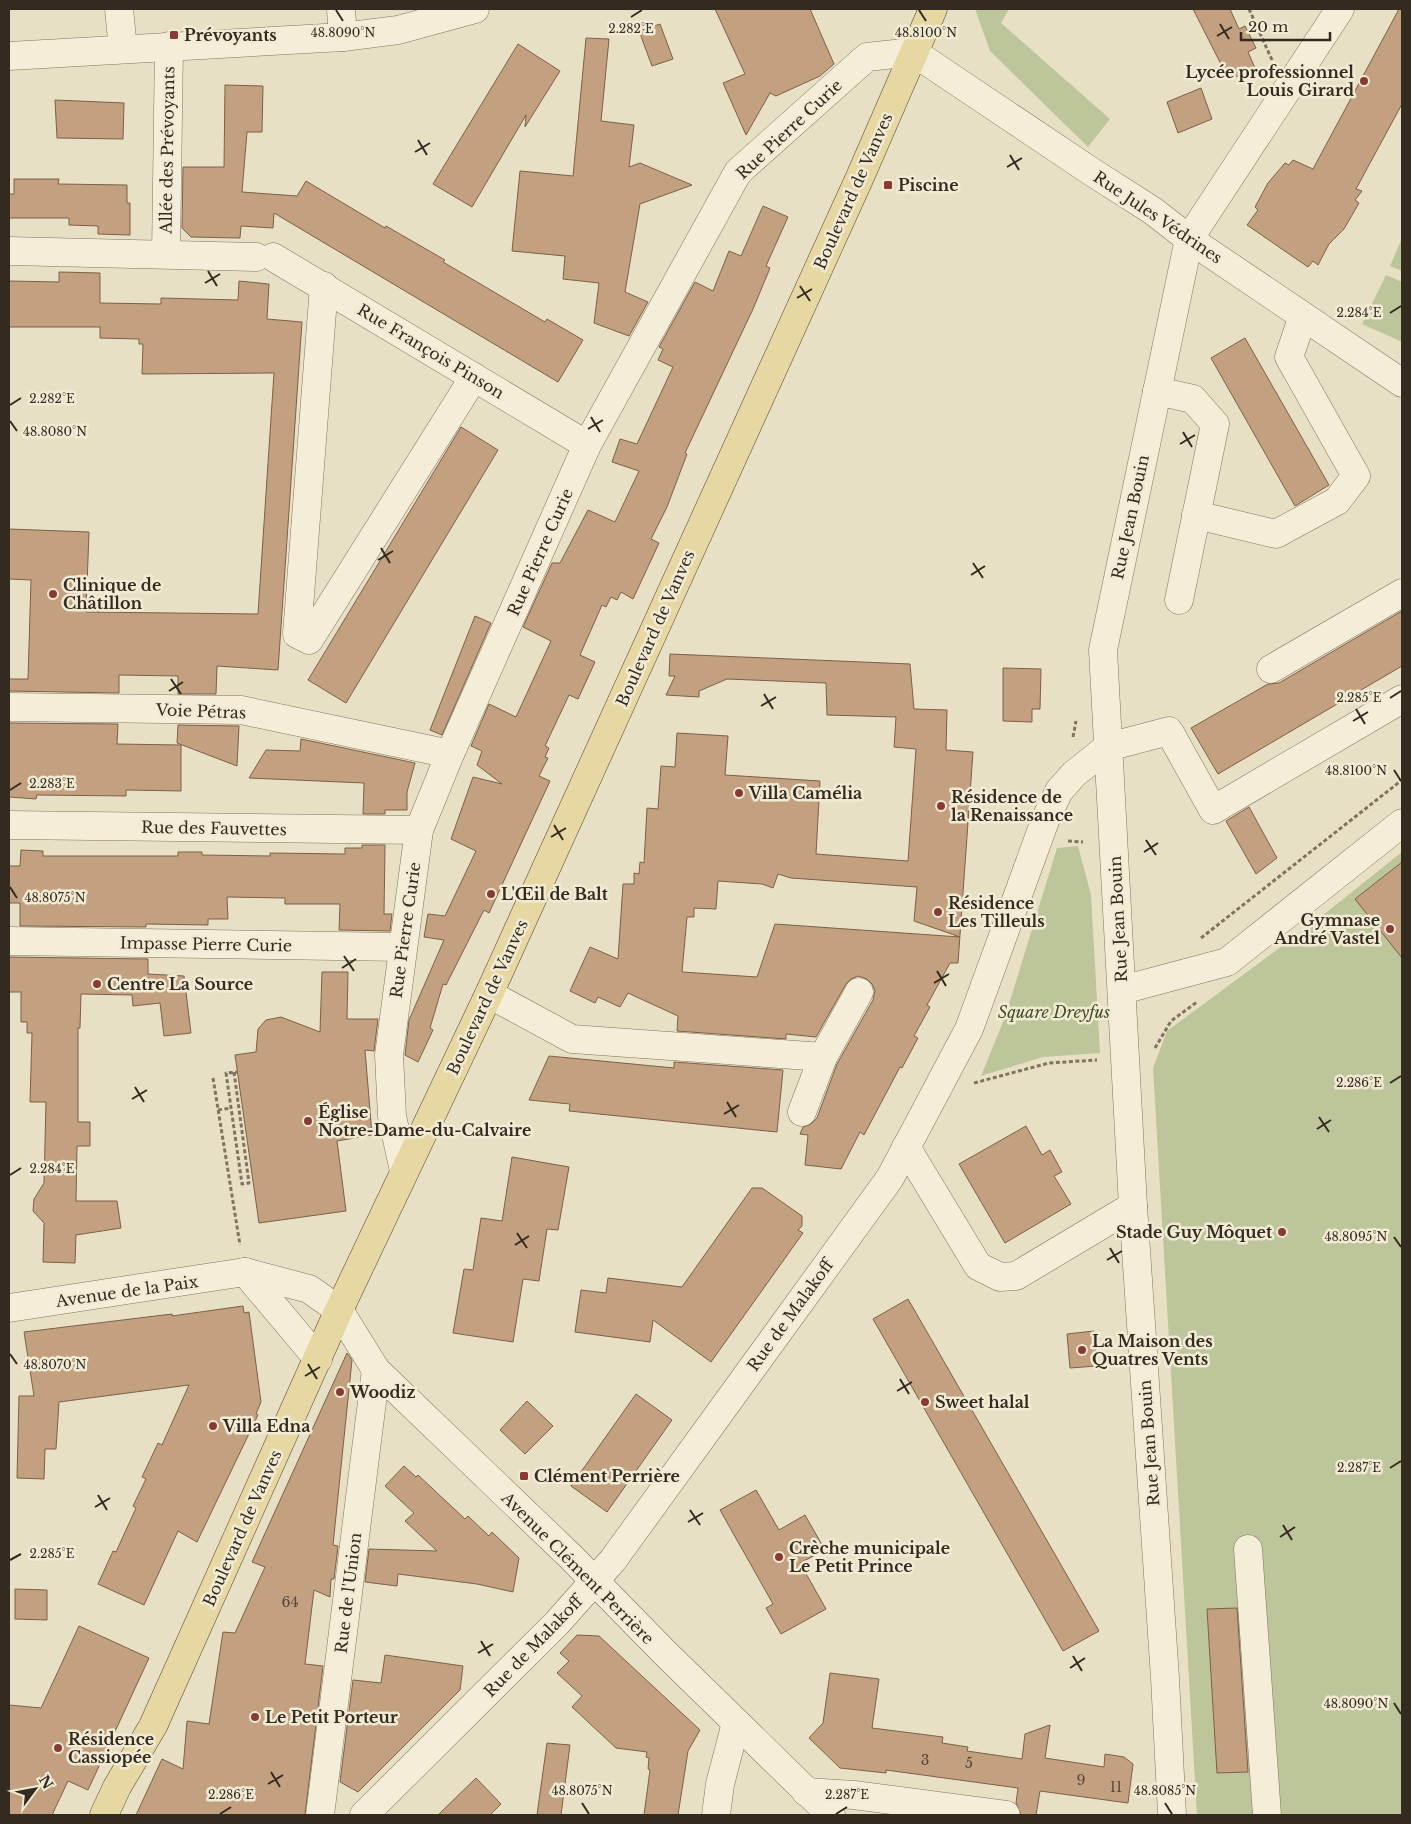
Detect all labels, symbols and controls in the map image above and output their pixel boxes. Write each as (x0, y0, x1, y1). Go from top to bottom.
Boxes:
scale bar (1241, 10, 1330, 42)
text: 20 m (1248, 17, 1288, 36)
text: 2.282°E (608, 21, 654, 36)
place label: Prévoyants (184, 25, 277, 45)
text: 48.8090°N (311, 25, 375, 40)
text: 48.8100°N (895, 25, 957, 40)
marker: Prévoyants (168, 29, 180, 41)
place label: Lycée professionnel Louis Girard (1185, 62, 1354, 100)
street label: Allée des Prévoyants (156, 66, 178, 235)
street label: Rue Pierre Curie (732, 75, 846, 183)
marker: Lycée professionnel Louis Girard (1358, 75, 1370, 87)
street label: Boulevard de Vanves (809, 110, 897, 272)
street label: Rue Jules Védrines (1090, 166, 1226, 268)
place label: Piscine (898, 175, 959, 195)
marker: Piscine (882, 179, 894, 191)
street label: Rue François Pinson (354, 299, 508, 403)
text: 2.284°E (1337, 305, 1382, 320)
text: 2.282°E (29, 391, 75, 406)
text: 48.8080°N (23, 424, 87, 439)
street label: Rue Jean Bouin (1107, 453, 1153, 581)
street label: Rue Pierre Curie (503, 485, 577, 619)
street label: Boulevard de Vanves (611, 547, 699, 709)
place label: Clinique de Châtillon (63, 575, 161, 613)
marker: Clinique de Châtillon (47, 588, 59, 600)
text: 2.285°E (1337, 690, 1382, 705)
street label: Voie Pétras (154, 699, 247, 723)
text: 48.8100°N (1325, 763, 1387, 778)
text: 2.283°E (29, 776, 75, 791)
place label: Villa Camélia (748, 783, 862, 803)
marker: Villa Camélia (733, 787, 745, 799)
place label: Résidence de la Renaissance (951, 787, 1073, 825)
marker: Résidence de la Renaissance (935, 800, 947, 812)
street label: Rue des Fauvettes (141, 817, 287, 839)
street label: Rue Jean Bouin (1105, 855, 1131, 983)
street label: Rue Pierre Curie (386, 861, 424, 999)
place label: L'Œil de Balt (501, 884, 609, 904)
marker: L'Œil de Balt (485, 888, 497, 900)
text: 48.8075°N (25, 890, 86, 905)
place label: Résidence Les Tilleuls (948, 893, 1045, 931)
marker: Résidence Les Tilleuls (932, 906, 944, 918)
place label: Gymnase André Vastel (1273, 910, 1380, 948)
street label: Boulevard de Vanves (442, 916, 532, 1078)
marker: Gymnase André Vastel (1384, 923, 1396, 935)
street label: Impasse Pierre Curie (120, 932, 292, 956)
place label: Centre La Source (107, 974, 253, 994)
marker: Centre La Source (91, 978, 103, 990)
park label: Square Dreyfus (998, 1002, 1110, 1022)
text: 2.286°E (1336, 1075, 1382, 1090)
place label: Église Notre-Dame-du-Calvaire (318, 1102, 531, 1140)
marker: Église Notre-Dame-du-Calvaire (302, 1115, 314, 1127)
text: 2.284°E (30, 1161, 75, 1176)
place label: Stade Guy Môquet (1116, 1222, 1273, 1242)
marker: Stade Guy Môquet (1276, 1226, 1288, 1238)
text: 48.8095°N (1325, 1229, 1388, 1244)
street label: Rue de Malakoff (743, 1253, 839, 1375)
street label: Avenue de la Paix (54, 1271, 200, 1311)
place label: La Maison des Quatres Vents (1092, 1331, 1213, 1369)
marker: La Maison des Quatres Vents (1076, 1344, 1088, 1356)
text: 48.8070°N (24, 1357, 87, 1372)
street label: Rue Jean Bouin (1135, 1379, 1163, 1507)
place label: Woodiz (349, 1382, 416, 1402)
marker: Woodiz (334, 1386, 346, 1398)
place label: Sweet halal (935, 1392, 1030, 1412)
marker: Sweet halal (919, 1396, 931, 1408)
place label: Villa Edna (222, 1416, 310, 1436)
marker: Villa Edna (207, 1420, 219, 1432)
street label: Boulevard de Vanves (198, 1447, 286, 1609)
text: 2.287°E (1337, 1460, 1381, 1475)
place label: Clément Perrière (534, 1466, 680, 1486)
marker: Clément Perrière (518, 1470, 530, 1482)
street label: Avenue Clément Perrière (497, 1487, 658, 1648)
street label: Rue de l'Union (331, 1531, 365, 1655)
place label: Crèche municipale Le Petit Prince (789, 1538, 950, 1576)
text: 2.285°E (30, 1546, 75, 1561)
marker: Crèche municipale Le Petit Prince (773, 1551, 785, 1563)
street label: Rue de Malakoff (479, 1589, 588, 1701)
house number: 64 (281, 1593, 299, 1611)
text: 48.8090°N (1324, 1696, 1388, 1711)
place label: Le Petit Porteur (265, 1707, 398, 1727)
marker: Le Petit Porteur (249, 1711, 261, 1723)
place label: Résidence Cassiopée (68, 1729, 154, 1767)
marker: Résidence Cassiopée (52, 1742, 64, 1754)
house number: 3 (921, 1751, 929, 1769)
house number: 5 (965, 1754, 973, 1772)
north arrow (10, 1764, 60, 1814)
house number: 9 (1076, 1771, 1086, 1789)
text: N (35, 1772, 57, 1792)
house number: 11 (1110, 1778, 1122, 1796)
text: 48.8075°N (552, 1783, 613, 1798)
text: 48.8085°N (1134, 1783, 1196, 1798)
text: 2.286°E (208, 1787, 254, 1802)
text: 2.287°E (825, 1787, 869, 1802)

